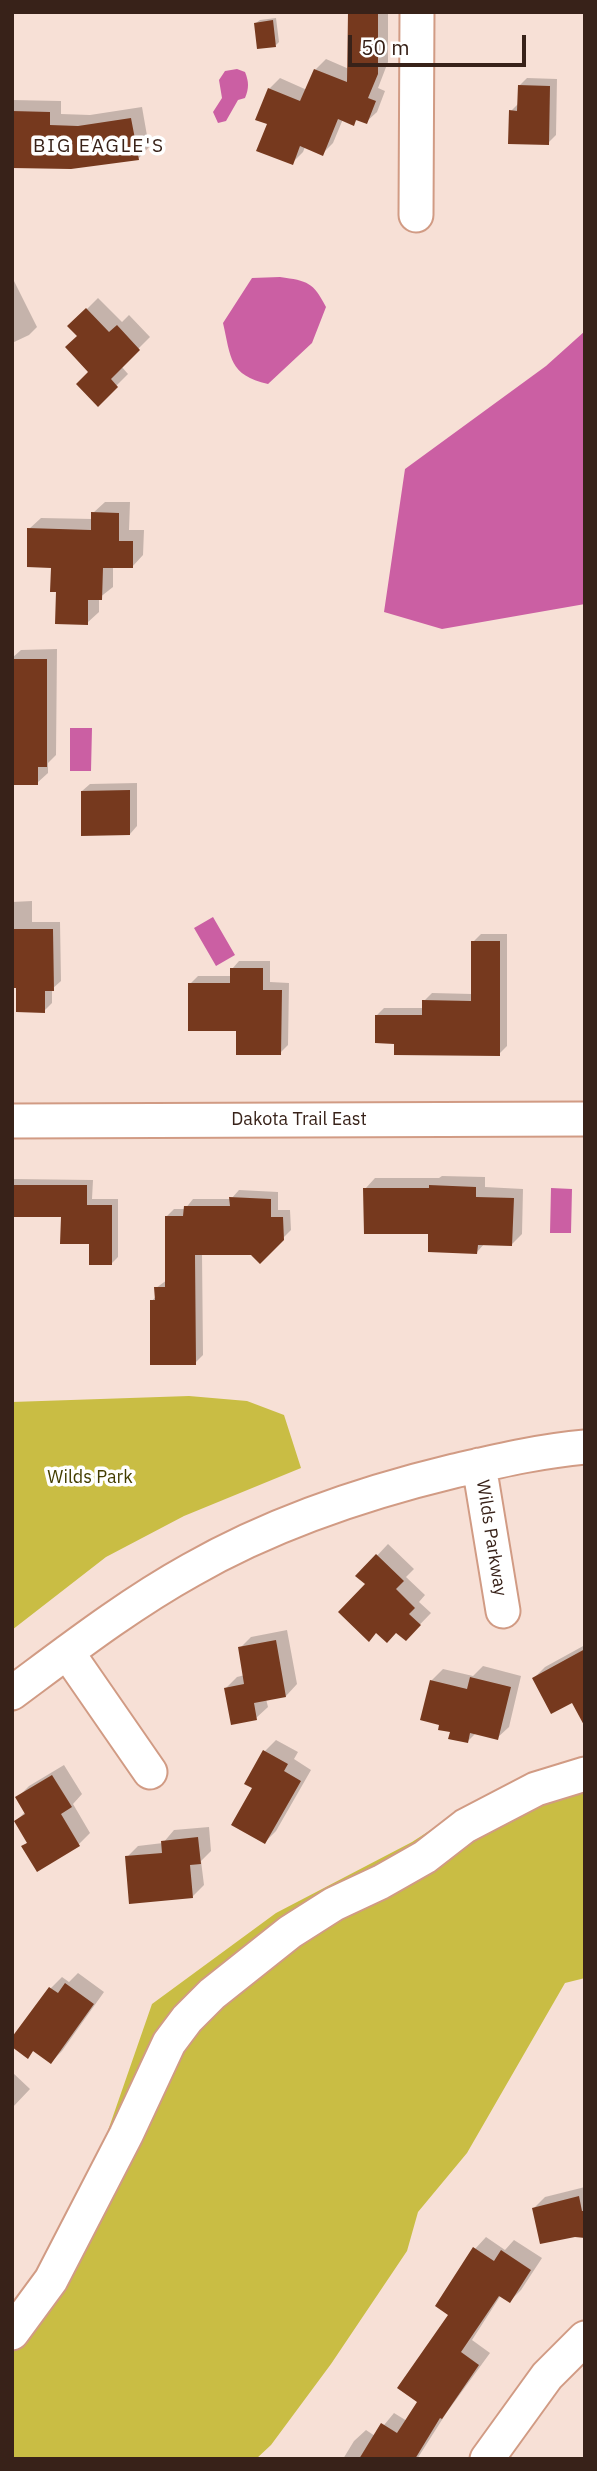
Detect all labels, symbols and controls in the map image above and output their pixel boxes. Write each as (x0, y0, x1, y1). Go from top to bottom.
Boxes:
scale bar (352, 21, 530, 65)
text: 50 m (361, 33, 410, 61)
district label: BIG EAGLE'S (34, 136, 164, 158)
street label: Dakota Trail East (231, 1109, 367, 1131)
park label: Wilds Park (47, 1467, 133, 1489)
street label: Wilds Parkway (471, 1478, 511, 1598)

